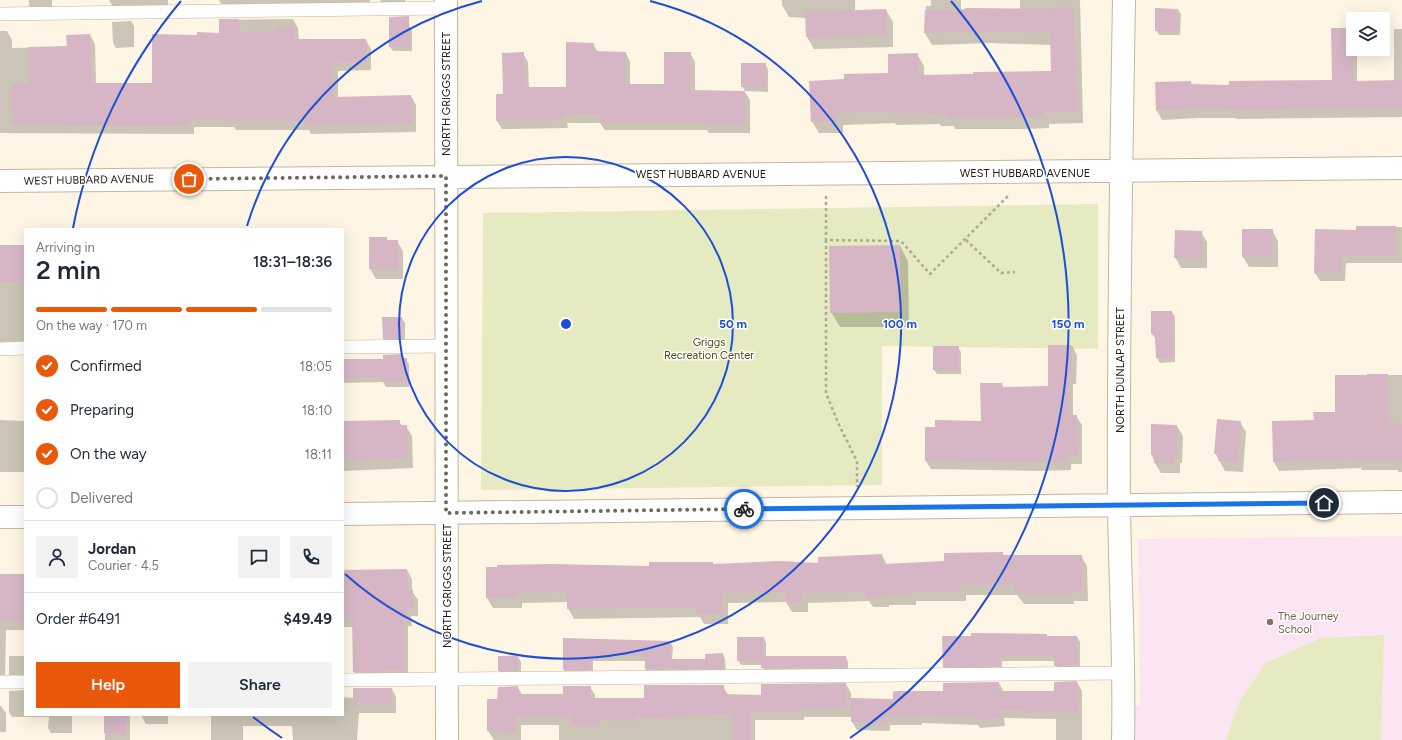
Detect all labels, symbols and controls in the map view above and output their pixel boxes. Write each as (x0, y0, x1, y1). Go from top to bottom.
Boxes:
map controls (1346, 12, 1390, 56)
button: layers (1346, 12, 1390, 56)
street label: NORTH GRIGGS STREET (440, 32, 453, 156)
pin (172, 162, 206, 196)
street label: WEST HUBBARD AVENUE (960, 167, 1090, 180)
icon: bag (178, 168, 200, 190)
street label: WEST HUBBARD AVENUE (636, 168, 766, 181)
street label: WEST HUBBARD AVENUE (24, 172, 154, 188)
text: Arriving in (36, 240, 95, 255)
text: 18:31–18:36 (253, 253, 332, 271)
text: 2 min (36, 254, 101, 286)
street label: NORTH DUNLAP STREET (1114, 307, 1127, 433)
centre of rings (559, 317, 573, 331)
text: 50 m (719, 317, 747, 331)
text: 100 m (883, 317, 917, 331)
text: 150 m (1051, 317, 1085, 331)
text: On the way · 170 m (36, 318, 147, 333)
park label: Griggs Recreation Center (664, 336, 754, 362)
icon: check (36, 355, 58, 377)
text: Confirmed (70, 357, 142, 375)
text: 18:05 (300, 359, 332, 374)
icon: check (36, 399, 58, 421)
text: Preparing (70, 401, 134, 419)
text: 18:10 (302, 403, 332, 418)
icon: check (36, 443, 58, 465)
text: On the way (70, 445, 147, 463)
text: 18:11 (305, 447, 332, 462)
pin (1307, 486, 1341, 520)
text: Delivered (70, 489, 133, 507)
courier (724, 489, 764, 529)
icon: home (1313, 492, 1335, 514)
icon: bike (733, 498, 755, 520)
street label: NORTH GRIGGS STREET (441, 524, 454, 648)
button: person (36, 536, 78, 578)
button: chat (238, 536, 280, 578)
button: phone (290, 536, 332, 578)
text: Jordan (88, 540, 136, 558)
text: Courier · 4.5 (88, 558, 159, 573)
text: Order #6491 (36, 610, 120, 628)
text: $49.49 (284, 610, 332, 628)
place label: The Journey School (1278, 610, 1339, 636)
marker: The Journey School (1265, 617, 1275, 627)
button: Help (36, 662, 180, 708)
button: Share (188, 662, 332, 708)

